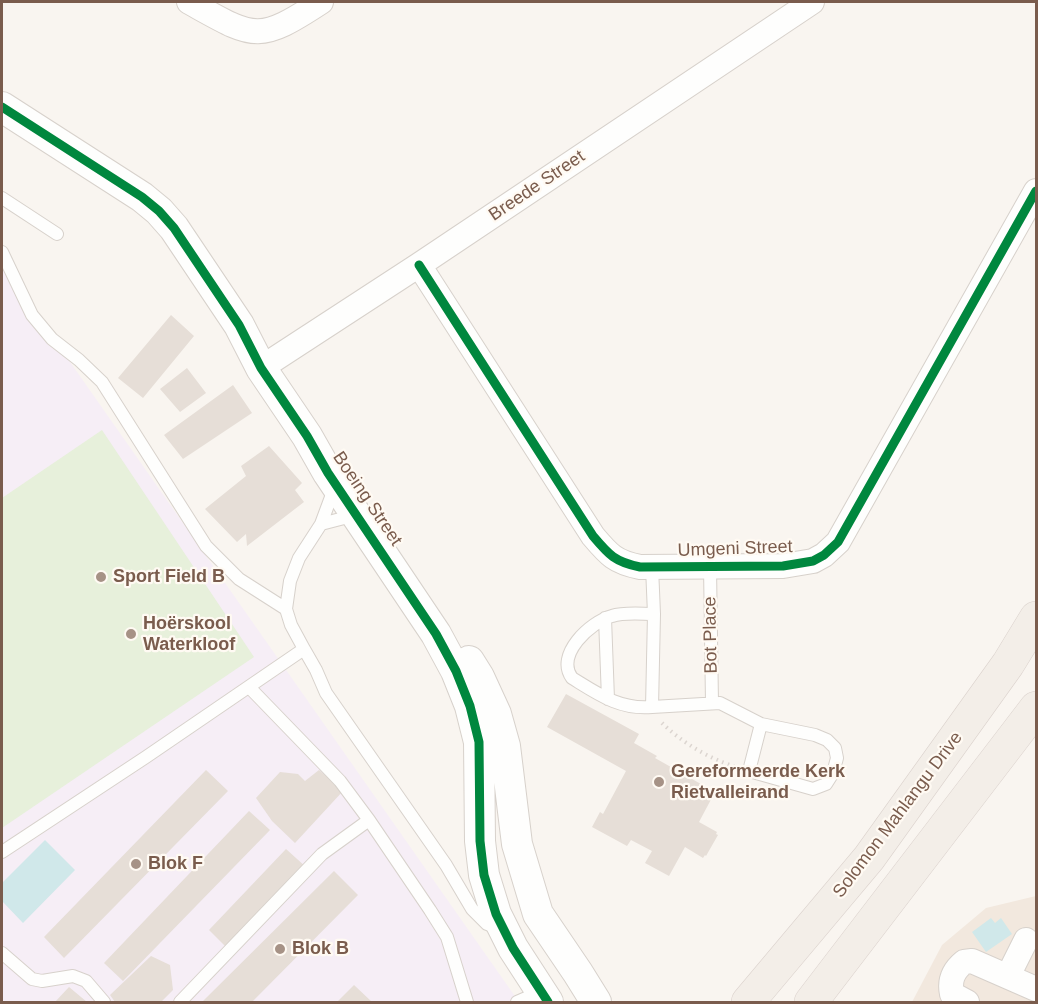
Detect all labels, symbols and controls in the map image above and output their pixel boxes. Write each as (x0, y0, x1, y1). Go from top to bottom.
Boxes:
street label: Breede Street (485, 146, 589, 226)
street label: Boeing Street (328, 448, 406, 550)
street label: Umgeni Street (677, 536, 793, 562)
place label: Sport Field B (113, 566, 225, 588)
marker: Sport Field B (94, 570, 108, 584)
street label: Bot Place (700, 596, 722, 674)
place label: Hoërskool Waterkloof (143, 613, 235, 656)
marker: Hoërskool Waterkloof (124, 627, 138, 641)
street label: Solomon Mahlangu Drive (829, 728, 967, 902)
place label: Gereformeerde Kerk Rietvalleirand (671, 761, 845, 804)
marker: Gereformeerde Kerk Rietvalleirand (652, 775, 666, 789)
place label: Blok F (148, 853, 203, 875)
marker: Blok F (129, 857, 143, 871)
place label: Blok B (292, 938, 349, 960)
marker: Blok B (273, 942, 287, 956)

